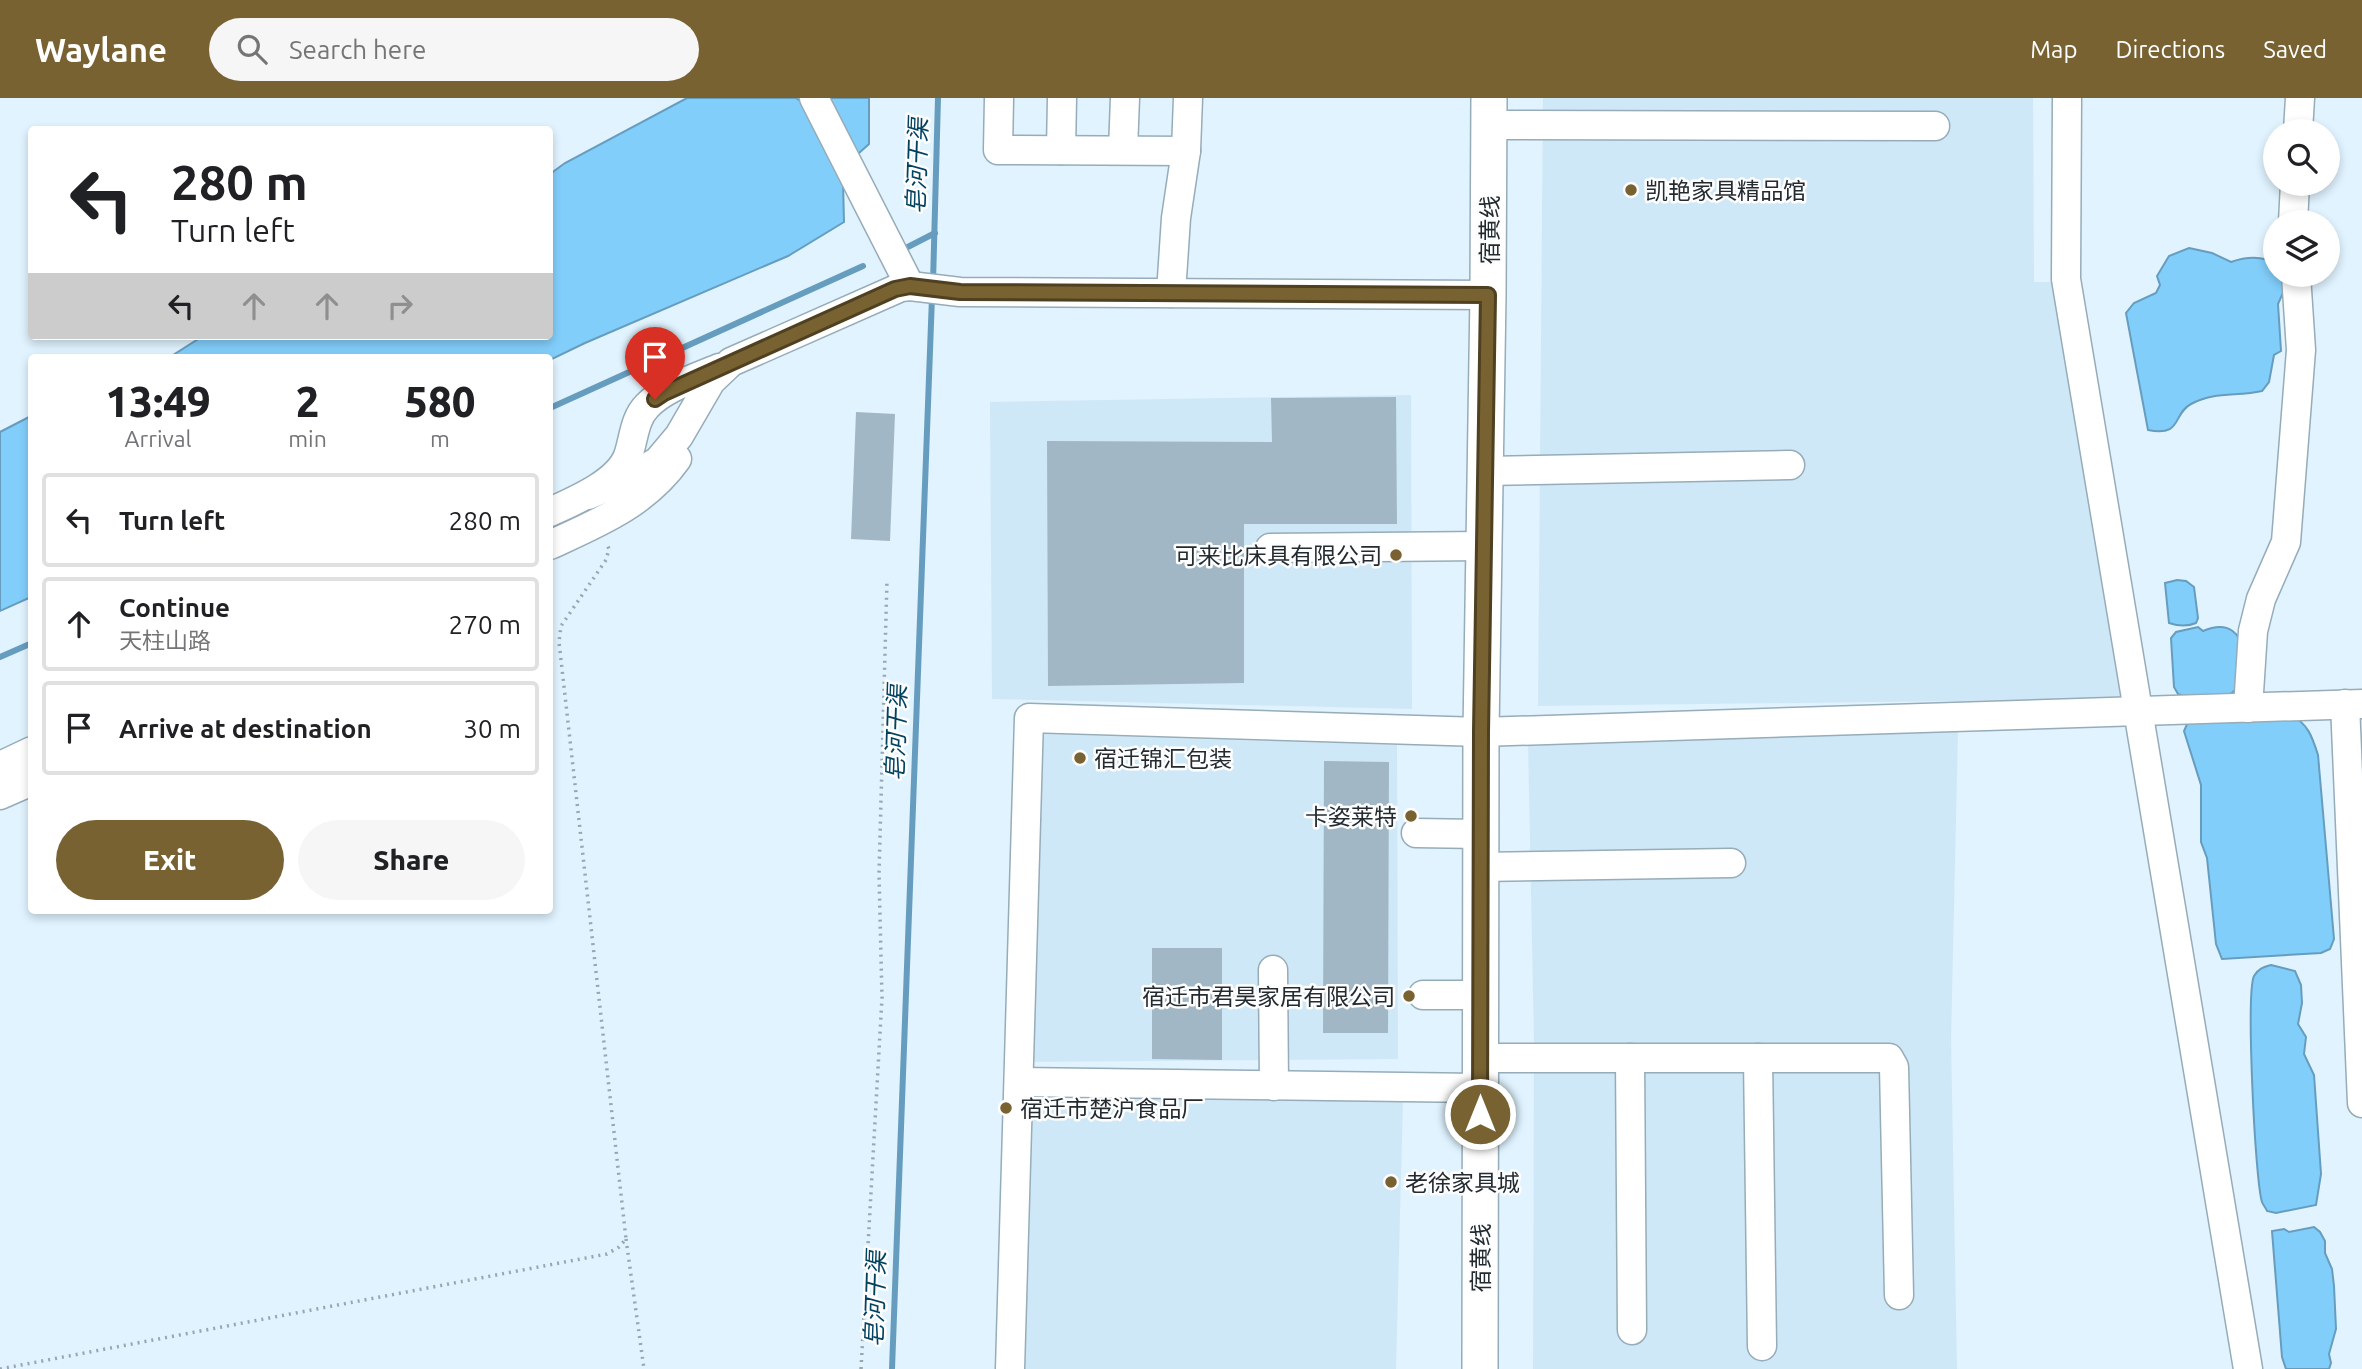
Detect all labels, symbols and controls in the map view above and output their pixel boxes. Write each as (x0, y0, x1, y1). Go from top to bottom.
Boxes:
search box (209, 18, 699, 81)
icon: search (233, 30, 271, 68)
text: Waylane (35, 31, 167, 68)
text: Search here (289, 35, 426, 64)
text: Map (2030, 36, 2077, 63)
text: Directions (2115, 36, 2225, 63)
text: Saved (2263, 36, 2327, 63)
water label: 皂河干渠 (902, 115, 932, 214)
map controls (2263, 119, 2340, 287)
button: search (2263, 119, 2340, 196)
icon: left (56, 154, 147, 245)
text: 280 m (171, 154, 308, 209)
place label: 凯艳家具精品馆 (1645, 178, 1806, 203)
marker: 凯艳家具精品馆 (1623, 182, 1639, 198)
street label: 宿黄线 (1477, 196, 1502, 265)
button: layers (2263, 210, 2340, 287)
text: Turn left (171, 212, 295, 248)
icon: left (162, 287, 200, 325)
icon: ahead (235, 287, 273, 325)
icon: ahead (308, 287, 346, 325)
icon: right (381, 287, 419, 325)
pin (625, 327, 685, 399)
icon: arrive (636, 338, 674, 376)
text: 13:49 (106, 378, 211, 425)
text: 2 (296, 378, 319, 425)
text: 580 (404, 378, 475, 425)
text: Arrival (125, 426, 192, 451)
text: min (288, 426, 327, 451)
text: m (430, 426, 450, 451)
icon: left (60, 501, 98, 539)
text: Turn left (119, 506, 225, 535)
text: 280 m (449, 506, 521, 535)
place label: 可来比床具有限公司 (1175, 543, 1382, 568)
marker: 可来比床具有限公司 (1388, 547, 1404, 563)
text: Continue (119, 593, 230, 622)
icon: ahead (60, 605, 98, 643)
text: 270 m (449, 610, 521, 639)
text: 天柱山路 (119, 628, 211, 653)
water label: 皂河干渠 (881, 682, 911, 781)
icon: arrive (60, 709, 98, 747)
text: Arrive at destination (119, 714, 372, 743)
text: 30 m (463, 714, 521, 743)
place label: 宿迁锦汇包装 (1094, 746, 1232, 771)
marker: 宿迁锦汇包装 (1072, 750, 1088, 766)
place label: 卡姿莱特 (1305, 804, 1397, 829)
marker: 卡姿莱特 (1403, 808, 1419, 824)
button: Exit (56, 820, 284, 900)
button: Share (298, 820, 525, 900)
place label: 宿迁市君昊家居有限公司 (1142, 984, 1395, 1009)
marker: 宿迁市君昊家居有限公司 (1401, 988, 1417, 1004)
position arrow (1443, 1077, 1517, 1151)
place label: 宿迁市楚沪食品厂 (1020, 1096, 1204, 1121)
marker: 宿迁市楚沪食品厂 (998, 1100, 1014, 1116)
place label: 老徐家具城 (1405, 1170, 1520, 1195)
marker: 老徐家具城 (1383, 1174, 1399, 1190)
street label: 宿黄线 (1468, 1224, 1493, 1293)
water label: 皂河干渠 (860, 1248, 890, 1347)

